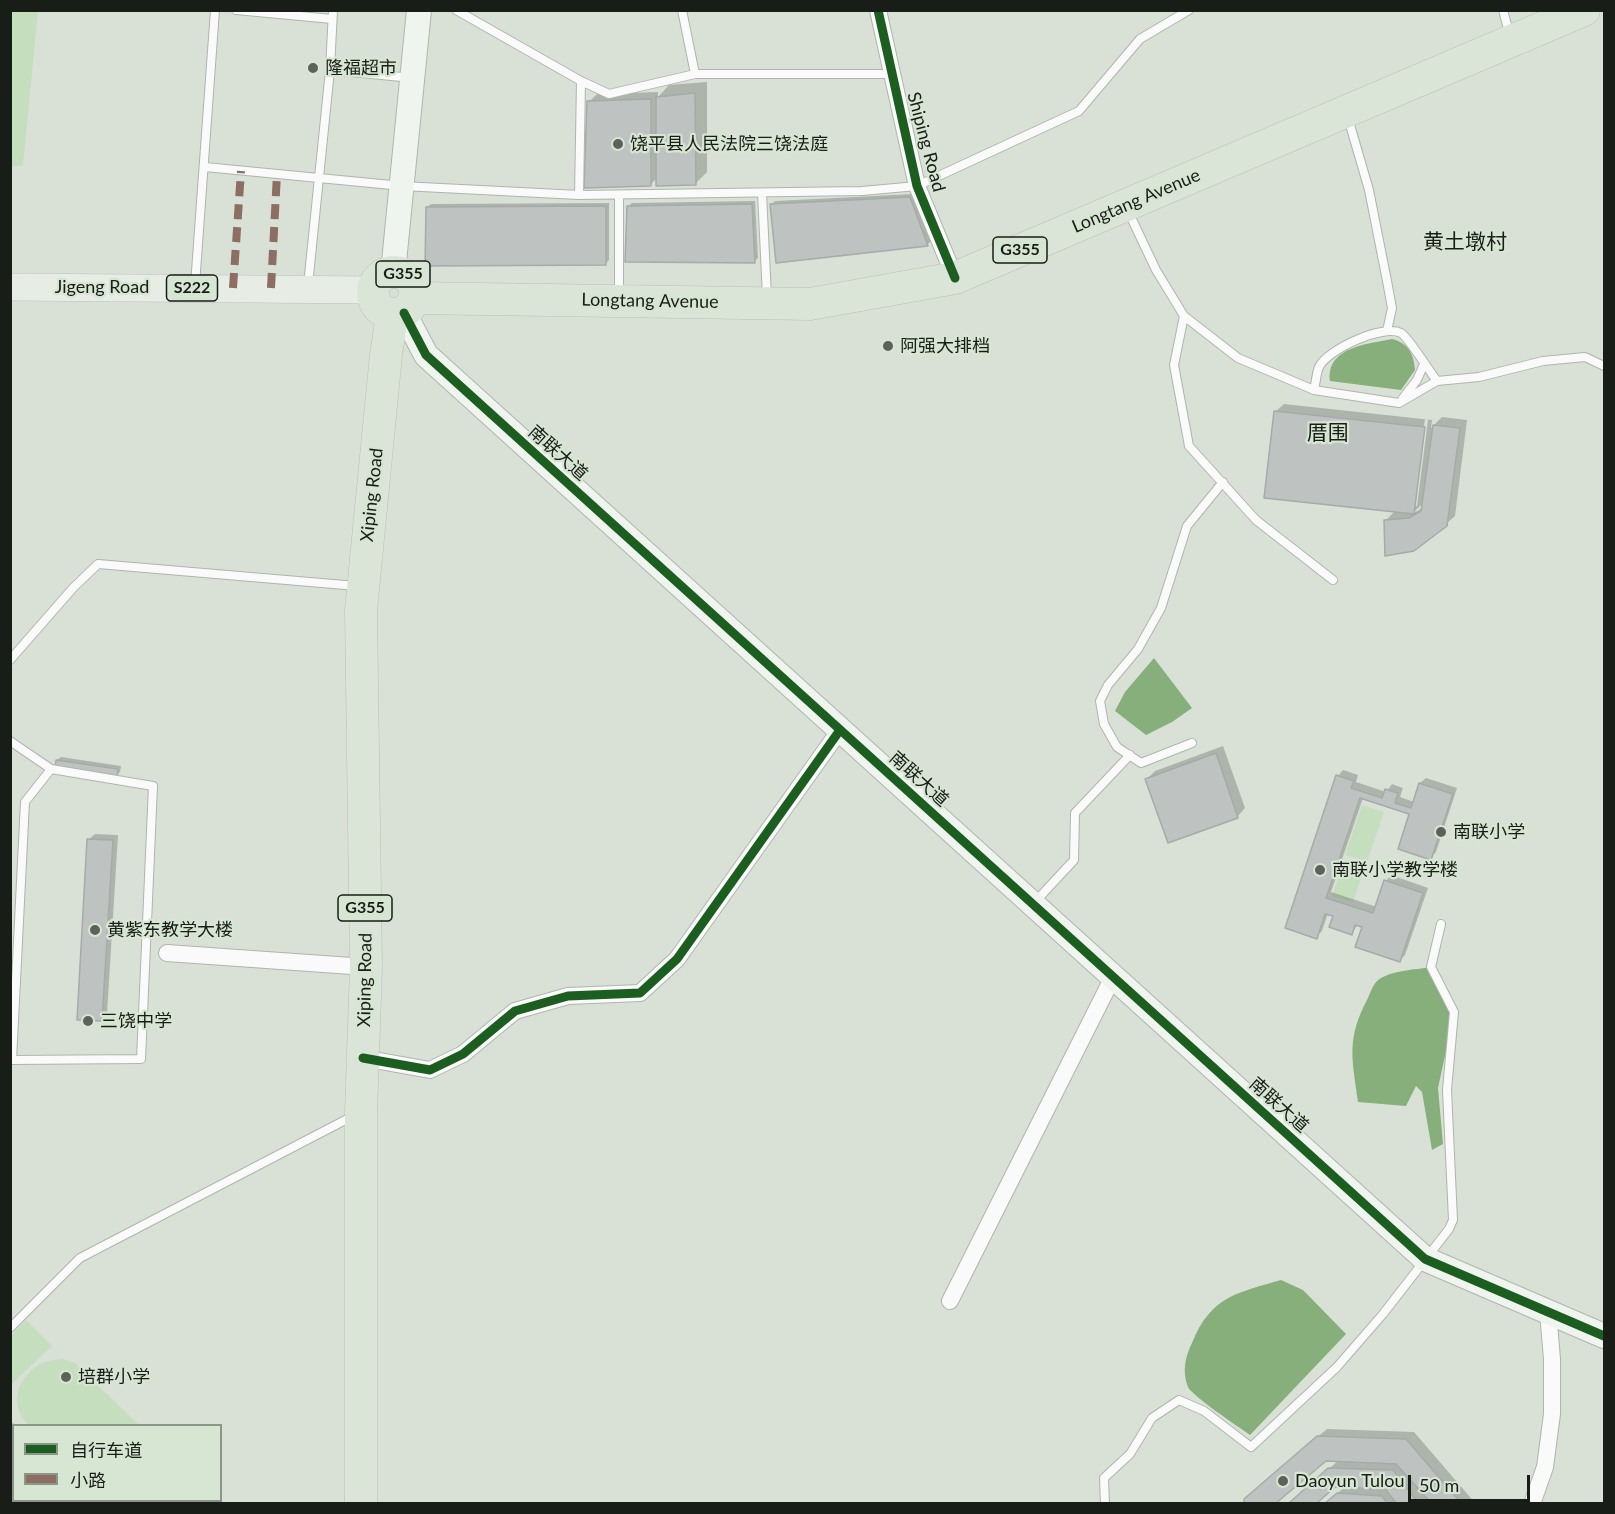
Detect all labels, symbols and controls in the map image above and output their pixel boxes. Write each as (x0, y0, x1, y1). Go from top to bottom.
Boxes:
place label: 隆福超市 (325, 57, 397, 79)
marker: 隆福超市 (306, 61, 320, 75)
street label: Shiping Road (902, 90, 950, 194)
place label: 饶平县人民法院三饶法庭 (630, 133, 828, 155)
marker: 饶平县人民法院三饶法庭 (611, 137, 625, 151)
street label: Longtang Avenue (1069, 164, 1203, 238)
district label: 黄土墩村 (1423, 229, 1507, 255)
road number: G355 (993, 237, 1047, 263)
road number: G355 (376, 261, 430, 287)
road number: S222 (166, 275, 218, 301)
street label: Jigeng Road (55, 276, 149, 298)
street label: Longtang Avenue (581, 289, 719, 313)
place label: 阿强大排档 (900, 335, 990, 357)
marker: 阿强大排档 (881, 339, 895, 353)
district label: 厝围 (1307, 420, 1349, 446)
street label: 南联大道 (524, 421, 592, 485)
street label: Xiping Road (356, 447, 388, 543)
street label: 南联大道 (885, 747, 953, 811)
place label: 南联小学 (1453, 821, 1525, 843)
marker: 南联小学 (1434, 825, 1448, 839)
place label: 南联小学教学楼 (1332, 859, 1458, 881)
marker: 南联小学教学楼 (1313, 863, 1327, 877)
road number: G355 (338, 895, 392, 921)
place label: 黄紫东教学大楼 (107, 919, 233, 941)
marker: 黄紫东教学大楼 (88, 923, 102, 937)
street label: Xiping Road (353, 933, 377, 1027)
place label: 三饶中学 (100, 1010, 172, 1032)
marker: 三饶中学 (81, 1014, 95, 1028)
street label: 南联大道 (1245, 1073, 1313, 1137)
place label: 培群小学 (78, 1366, 150, 1388)
marker: 培群小学 (59, 1370, 73, 1384)
legend (12, 1424, 222, 1502)
text: 自行车道 (70, 1439, 142, 1461)
scale bar (1411, 1463, 1532, 1501)
text: 小路 (70, 1469, 106, 1491)
place label: Daoyun Tulou (1295, 1470, 1405, 1492)
marker: Daoyun Tulou (1276, 1474, 1290, 1488)
text: 50 m (1419, 1474, 1459, 1496)

